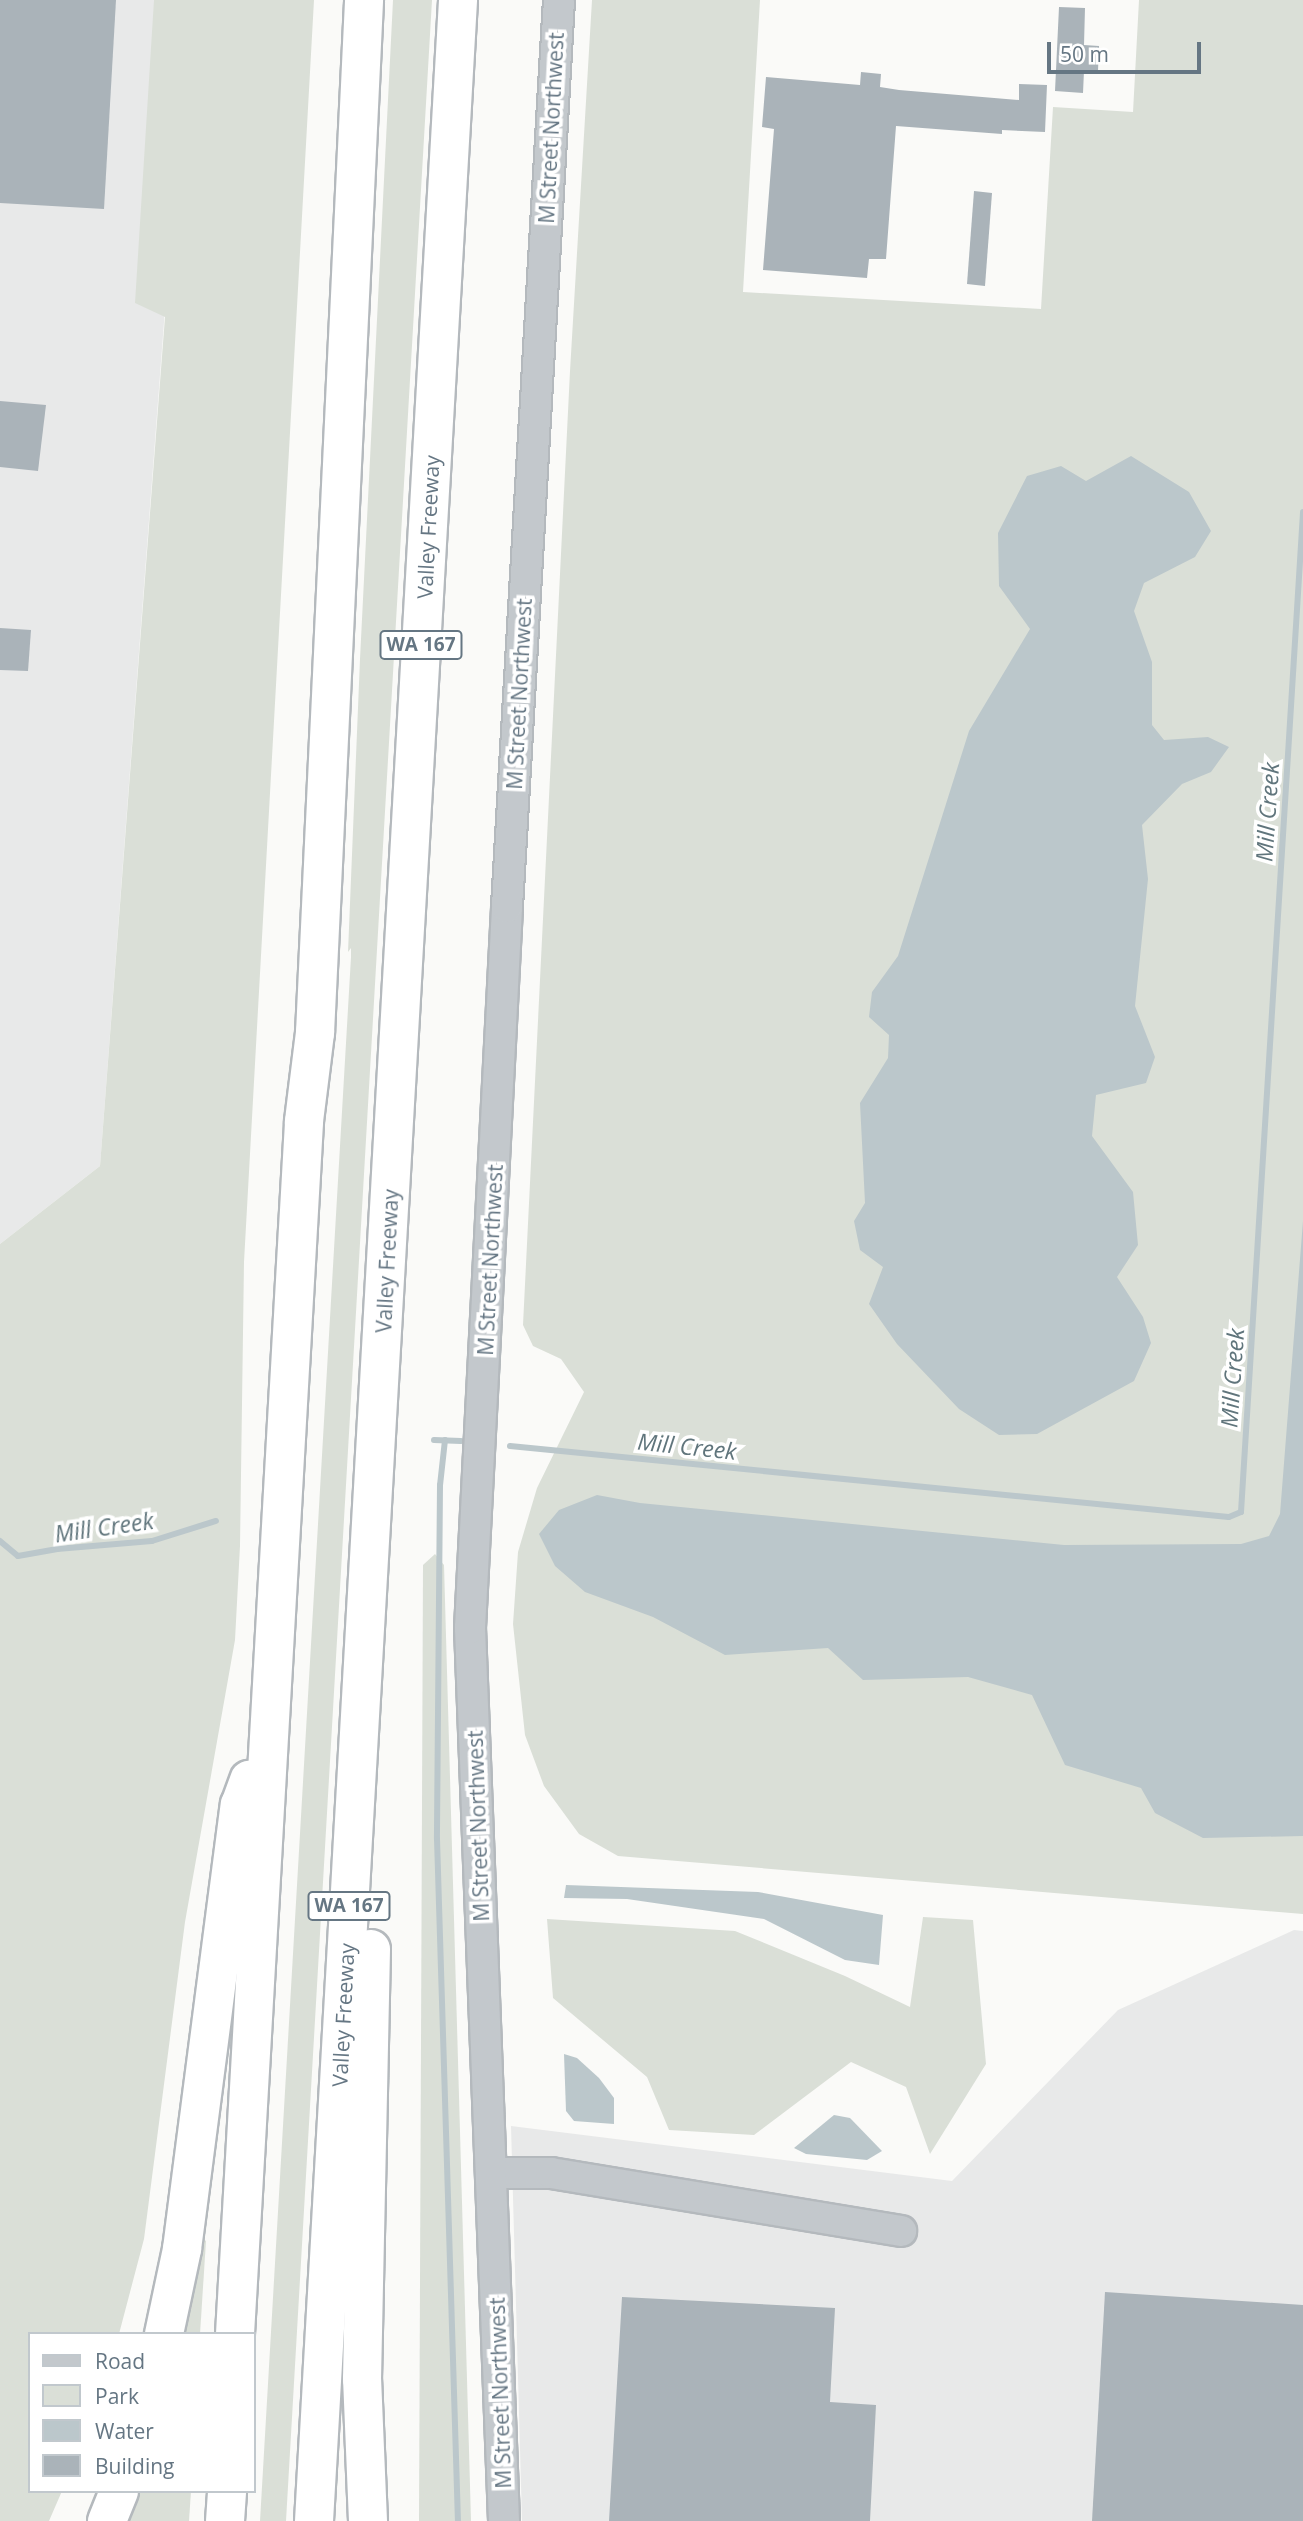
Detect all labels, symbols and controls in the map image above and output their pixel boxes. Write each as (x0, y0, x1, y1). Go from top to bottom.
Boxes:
scale bar (1051, 28, 1205, 72)
street label: M Street Northwest (533, 32, 569, 224)
text: 50 m (1060, 40, 1109, 68)
street label: Valley Freeway (412, 454, 444, 600)
street label: M Street Northwest (501, 598, 537, 790)
road number: WA 167 (379, 630, 463, 660)
water label: Mill Creek (1250, 761, 1284, 863)
street label: M Street Northwest (472, 1164, 508, 1356)
street label: Valley Freeway (371, 1188, 403, 1334)
water label: Mill Creek (1215, 1327, 1249, 1429)
water label: Mill Creek (636, 1427, 738, 1465)
water label: Mill Creek (53, 1506, 155, 1548)
street label: M Street Northwest (462, 1730, 494, 1922)
road number: WA 167 (307, 1890, 391, 1922)
street label: Valley Freeway (327, 1942, 359, 2088)
street label: M Street Northwest (484, 2297, 516, 2489)
legend (28, 2332, 256, 2493)
text: Road (95, 2347, 145, 2375)
text: Park (95, 2382, 139, 2410)
text: Water (95, 2417, 154, 2445)
text: Building (95, 2452, 174, 2480)

